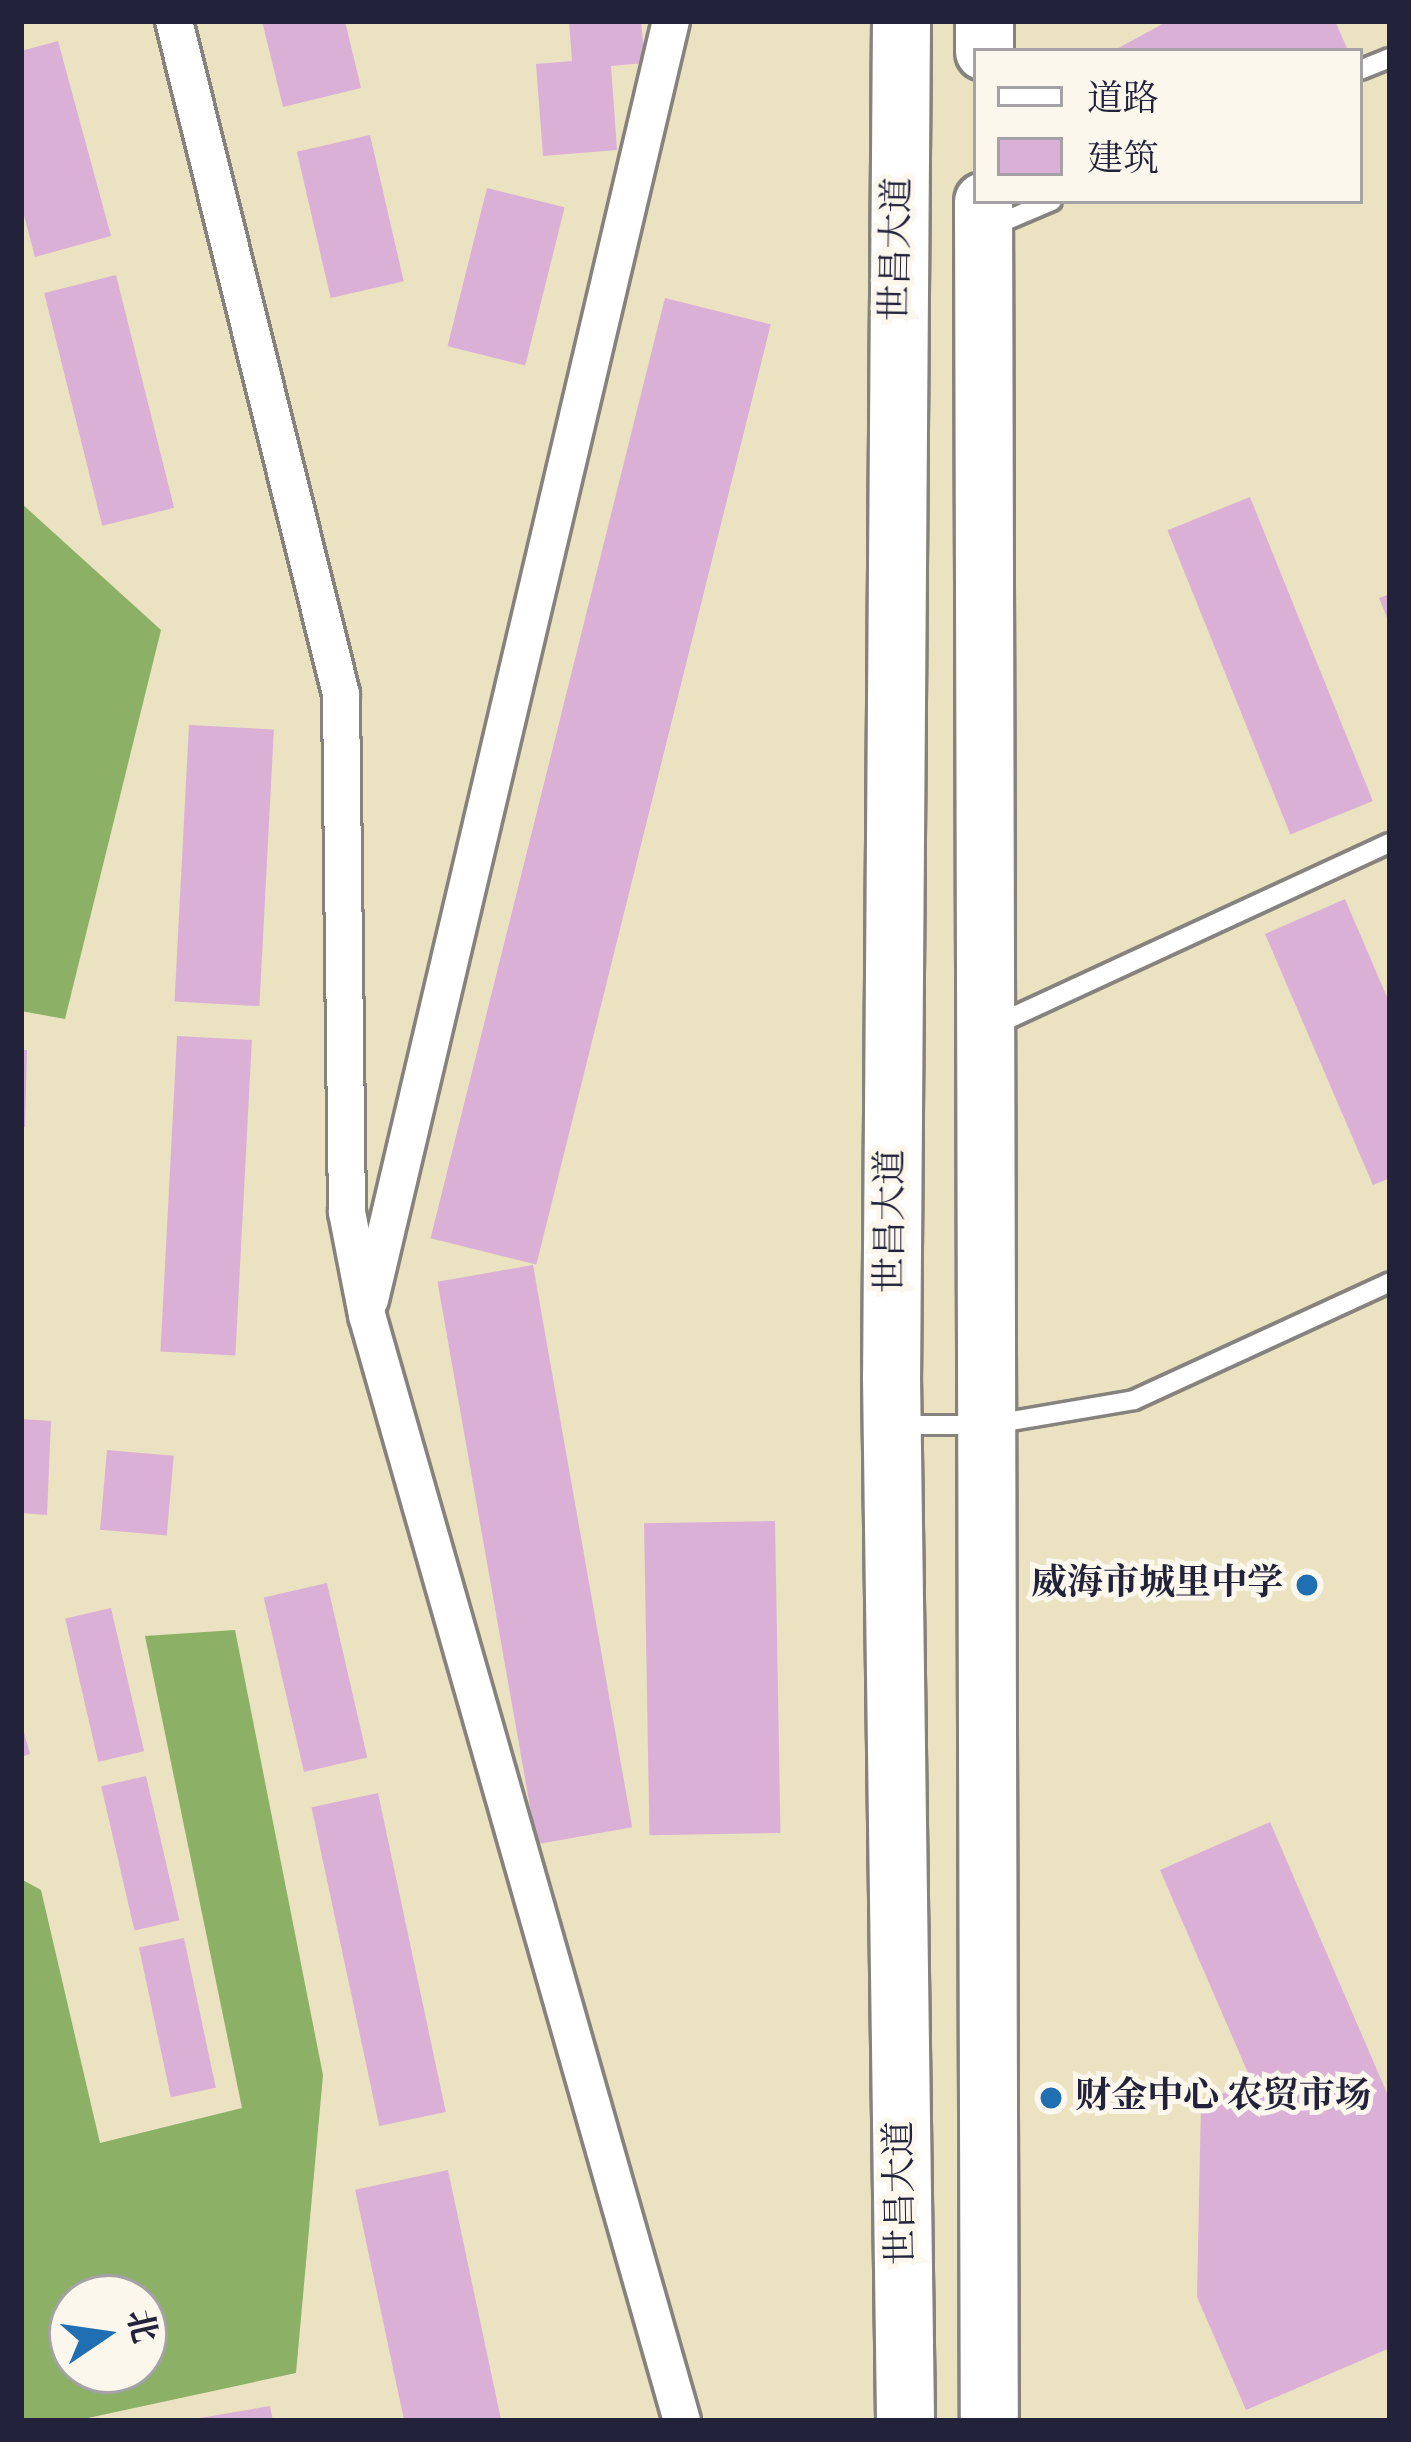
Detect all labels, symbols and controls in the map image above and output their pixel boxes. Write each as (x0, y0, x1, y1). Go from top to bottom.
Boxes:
legend (973, 48, 1363, 204)
text: 道路 (1087, 77, 1159, 123)
text: 建筑 (1087, 137, 1159, 183)
street label: 世昌大道 (875, 177, 921, 321)
street label: 世昌大道 (870, 1149, 914, 1293)
place label: 威海市城里中学 (1031, 1563, 1283, 1607)
marker: 威海市城里中学 (1294, 1572, 1320, 1598)
place label: 财金中心 农贸市场 (1075, 2076, 1371, 2120)
marker: 财金中心 农贸市场 (1038, 2085, 1064, 2111)
street label: 世昌大道 (879, 2121, 925, 2265)
north arrow (48, 2274, 168, 2394)
text: 北 (116, 2306, 164, 2347)

